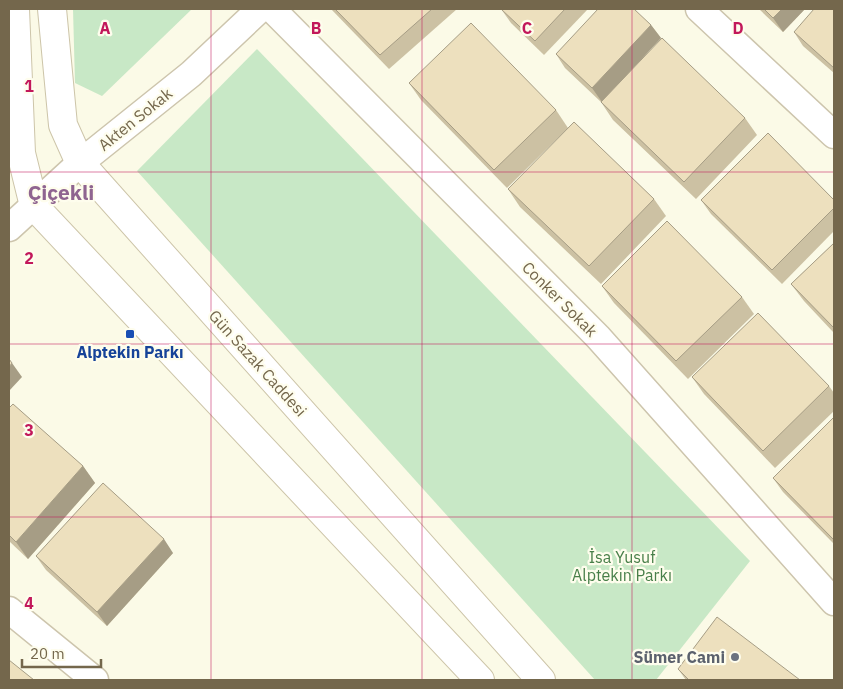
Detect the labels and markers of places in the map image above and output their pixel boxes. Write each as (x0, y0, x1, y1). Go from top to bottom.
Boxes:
marker: Alptekin Parkı (124, 328, 136, 340)
place label: Alptekin Parkı (76, 342, 184, 362)
place label: Sümer Cami (634, 647, 725, 667)
marker: Sümer Cami (729, 651, 741, 663)

